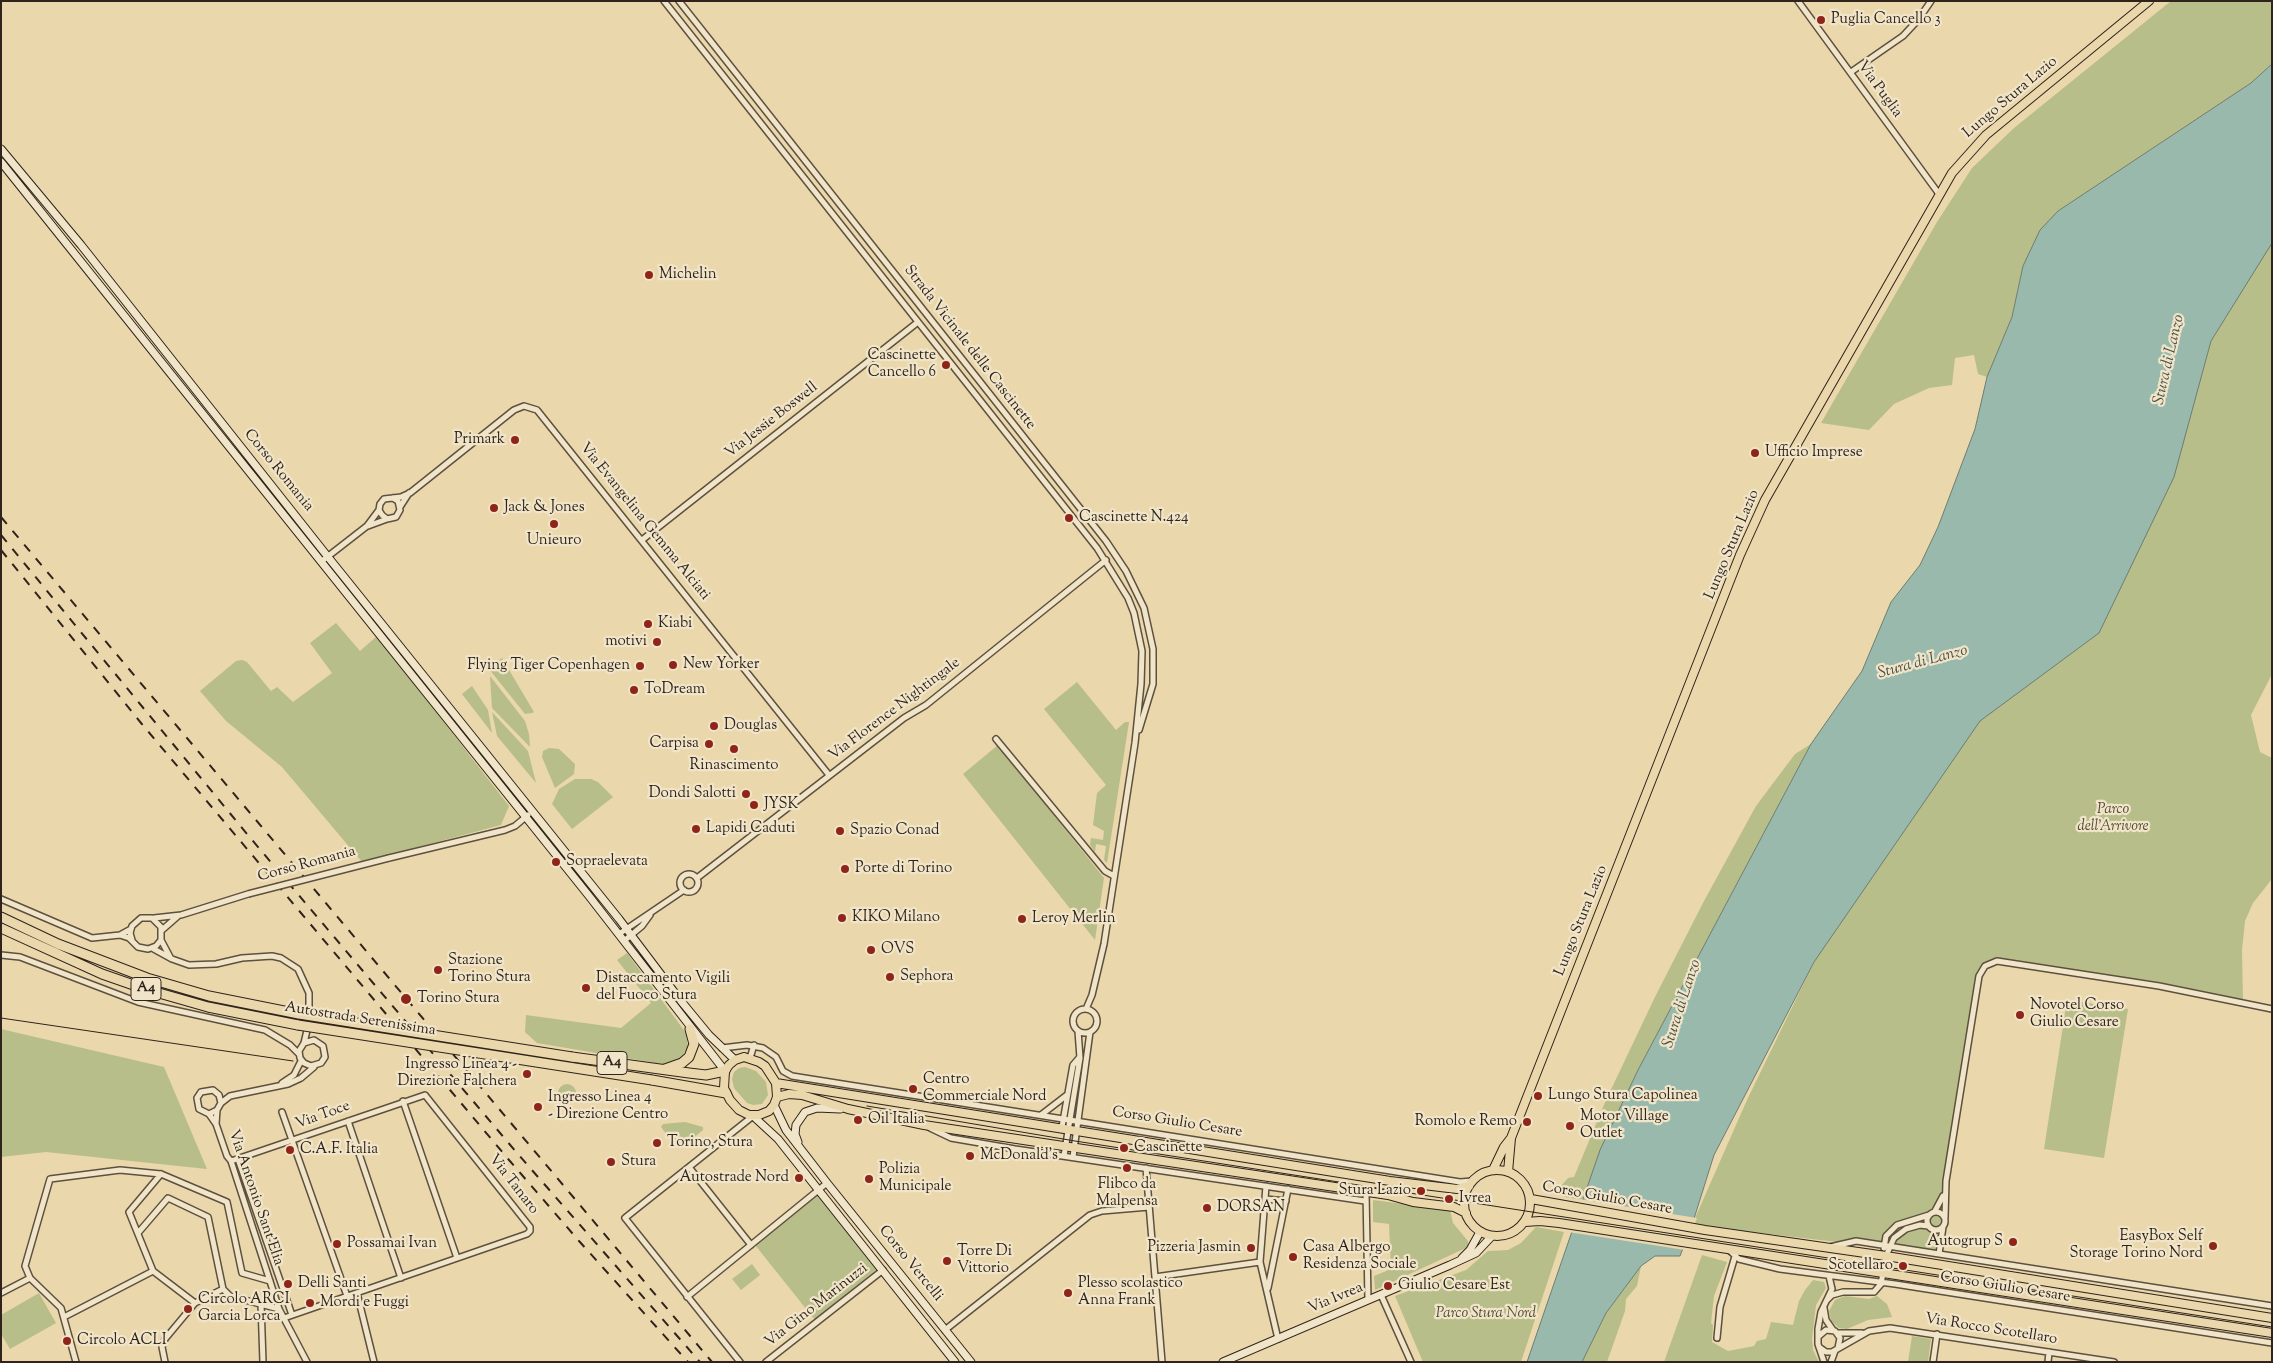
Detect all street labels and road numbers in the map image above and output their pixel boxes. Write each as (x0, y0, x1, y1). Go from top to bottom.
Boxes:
street label: Lungo Stura Lazio (1960, 53, 2062, 143)
street label: Via Puglia (1853, 58, 1905, 122)
street label: Strada Vicinale delle Cascinette (899, 262, 1039, 434)
street label: Via Jessie Boswell (722, 379, 822, 463)
street label: Corso Romania (239, 426, 317, 516)
street label: Via Evangelina Gemma Alciati (575, 440, 713, 604)
street label: Lungo Stura Lazio (1702, 487, 1764, 603)
street label: Via Florence Nightingale (826, 655, 964, 765)
street label: Corso Romania (256, 843, 358, 887)
street label: Lungo Stura Lazio (1552, 863, 1612, 979)
road number: A4 (131, 978, 161, 1001)
street label: Autostrada Serenissima (283, 999, 437, 1041)
road number: A4 (597, 1052, 627, 1074)
street label: Via Toce (293, 1098, 353, 1134)
street label: Corso Giulio Cesare (1111, 1104, 1243, 1142)
street label: Via Antonio Sant'Elia (223, 1128, 287, 1268)
street label: Via Tanaro (484, 1151, 542, 1219)
street label: Corso Giulio Cesare (1541, 1179, 1673, 1219)
street label: Corso Vercelli (874, 1222, 946, 1306)
street label: Via Gino Marinuzzi (762, 1260, 872, 1352)
street label: Corso Giulio Cesare (1939, 1269, 2071, 1307)
street label: Via Ivrea (1306, 1279, 1366, 1319)
street label: Via Rocco Scotellaro (1923, 1311, 2059, 1349)

